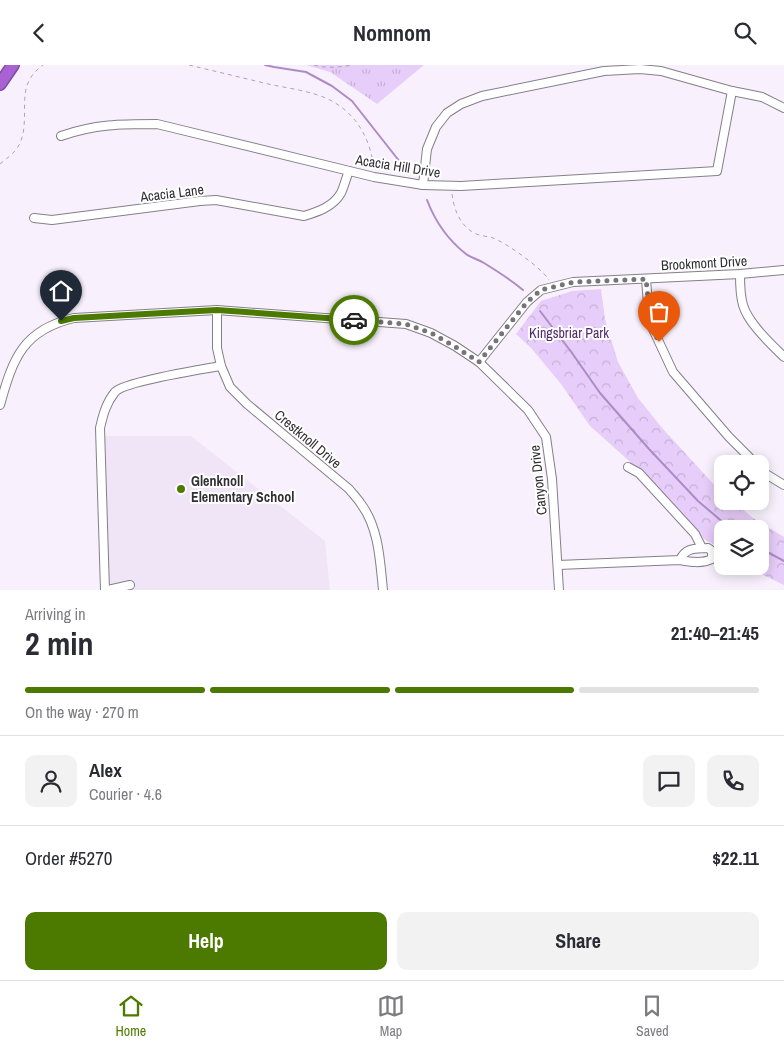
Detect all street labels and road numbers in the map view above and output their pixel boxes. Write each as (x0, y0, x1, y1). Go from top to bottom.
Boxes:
street label: Acacia Hill Drive (353, 150, 442, 182)
street label: Acacia Lane (138, 180, 205, 206)
street label: Brookmont Drive (661, 252, 747, 274)
street label: Crestknoll Drive (271, 406, 345, 472)
street label: Canyon Drive (525, 444, 551, 516)

